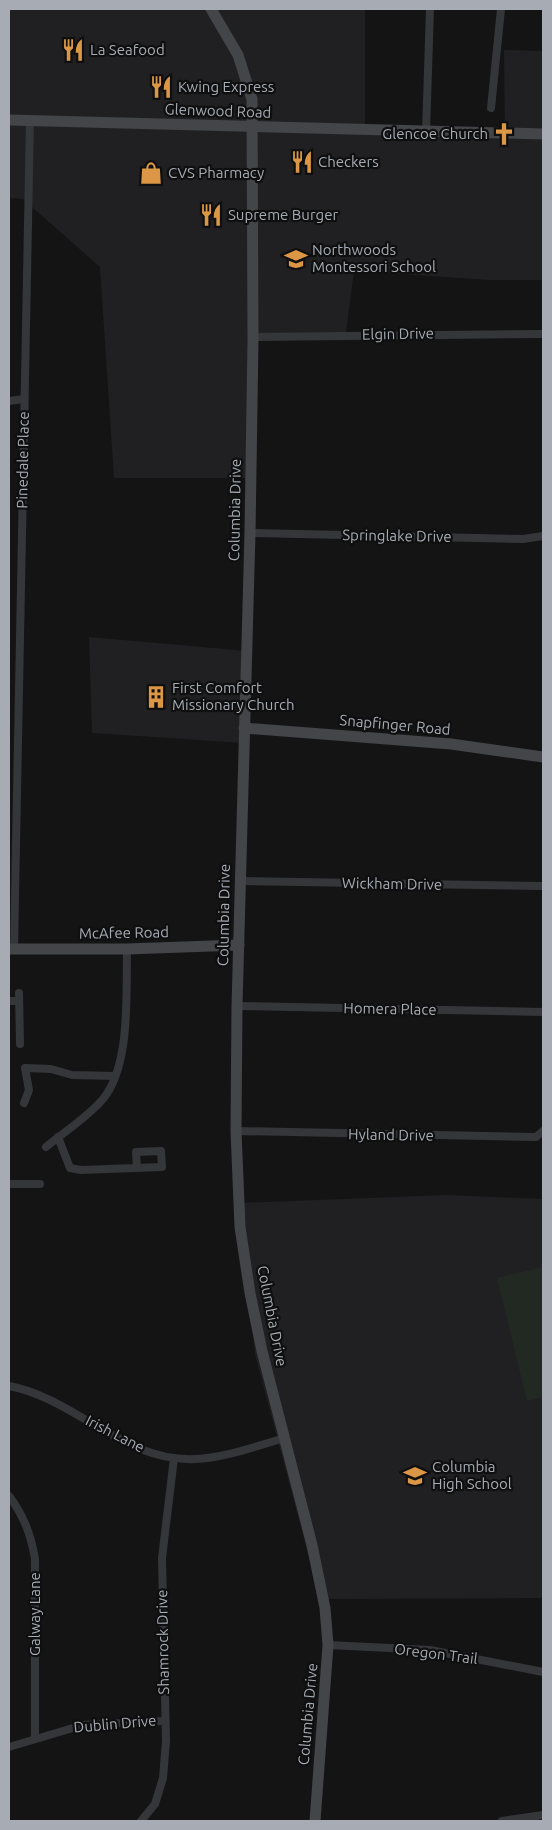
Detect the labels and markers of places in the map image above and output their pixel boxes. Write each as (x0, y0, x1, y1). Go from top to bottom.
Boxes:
restaurant icon: La Seafood (60, 37, 86, 63)
place label: La Seafood (90, 41, 165, 58)
restaurant icon: Kwing Express (148, 74, 174, 100)
place label: Kwing Express (178, 78, 274, 95)
church icon: Glencoe Church (491, 121, 517, 147)
place label: Glencoe Church (382, 125, 488, 142)
restaurant icon: Checkers (289, 149, 315, 175)
place label: Checkers (318, 153, 379, 170)
shop icon: CVS Pharmacy (138, 160, 164, 186)
place label: CVS Pharmacy (168, 164, 264, 181)
restaurant icon: Supreme Burger (198, 202, 224, 228)
place label: Supreme Burger (228, 206, 338, 223)
place label: Northwoods Montessori School (312, 241, 436, 275)
school or university icon: Northwoods Montessori School (283, 246, 309, 272)
place label: First Comfort Missionary Church (172, 679, 295, 713)
building icon: First Comfort Missionary Church (143, 684, 169, 710)
place label: Columbia High School (432, 1458, 512, 1492)
school or university icon: Columbia High School (402, 1463, 428, 1489)

